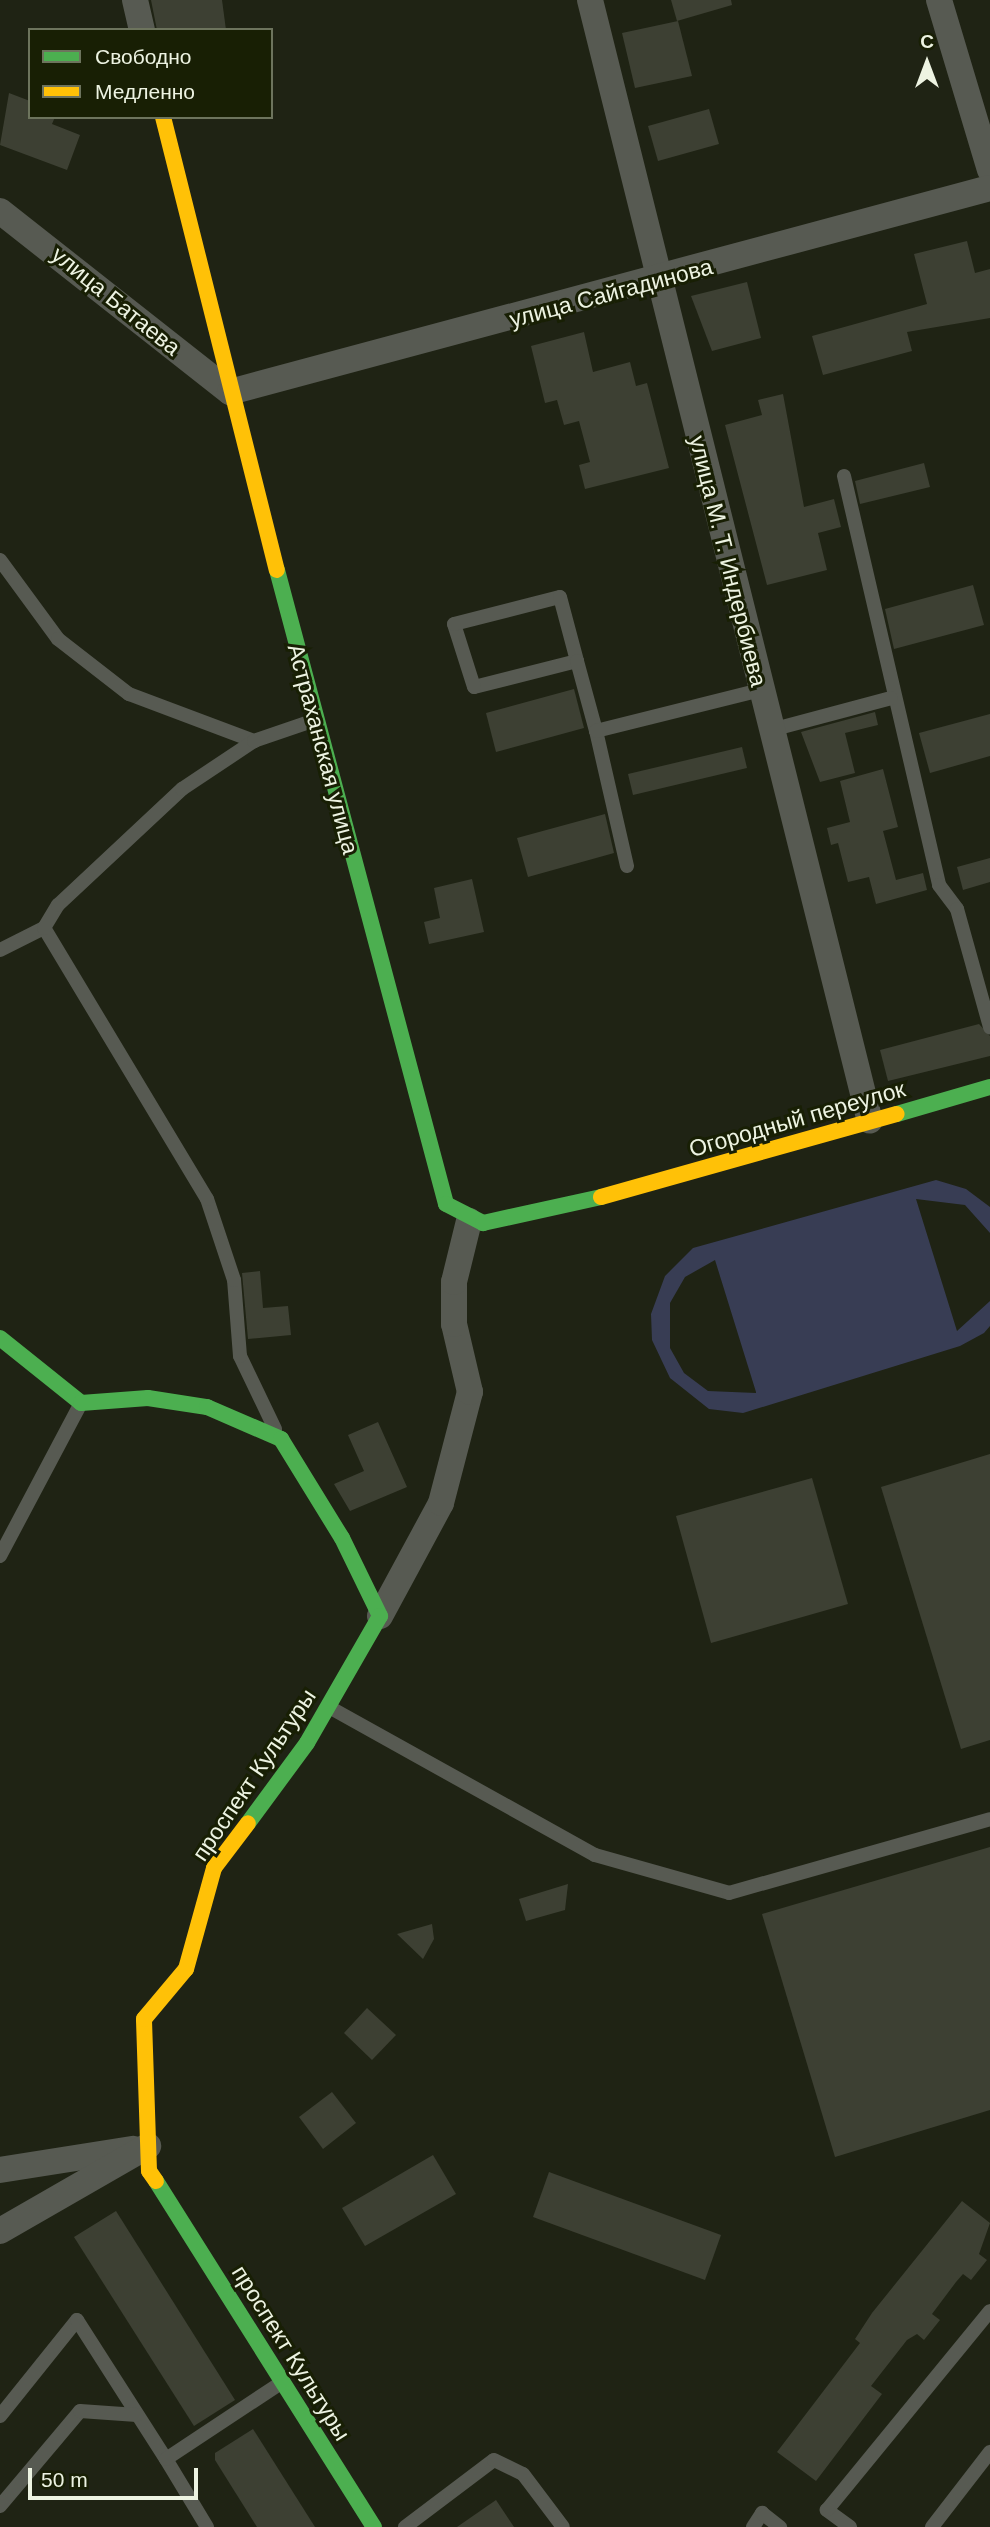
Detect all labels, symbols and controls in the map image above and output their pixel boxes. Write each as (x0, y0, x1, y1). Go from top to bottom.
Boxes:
legend (28, 28, 273, 119)
north arrow (892, 28, 962, 98)
text: С (920, 31, 934, 52)
text: Свободно (95, 45, 192, 68)
text: Медленно (95, 80, 195, 103)
street label: улица Батаева (46, 241, 186, 361)
street label: улица Сайгадинова (506, 253, 716, 333)
street label: улица М. Т. Индербиева (683, 433, 773, 689)
street label: Астраханская улица (282, 641, 364, 857)
street label: Огородный переулок (686, 1075, 908, 1163)
street label: проспект Культуры (186, 1684, 322, 1866)
street label: проспект Культуры (226, 2260, 356, 2446)
scale bar (32, 2454, 201, 2498)
text: 50 m (41, 2468, 88, 2491)

